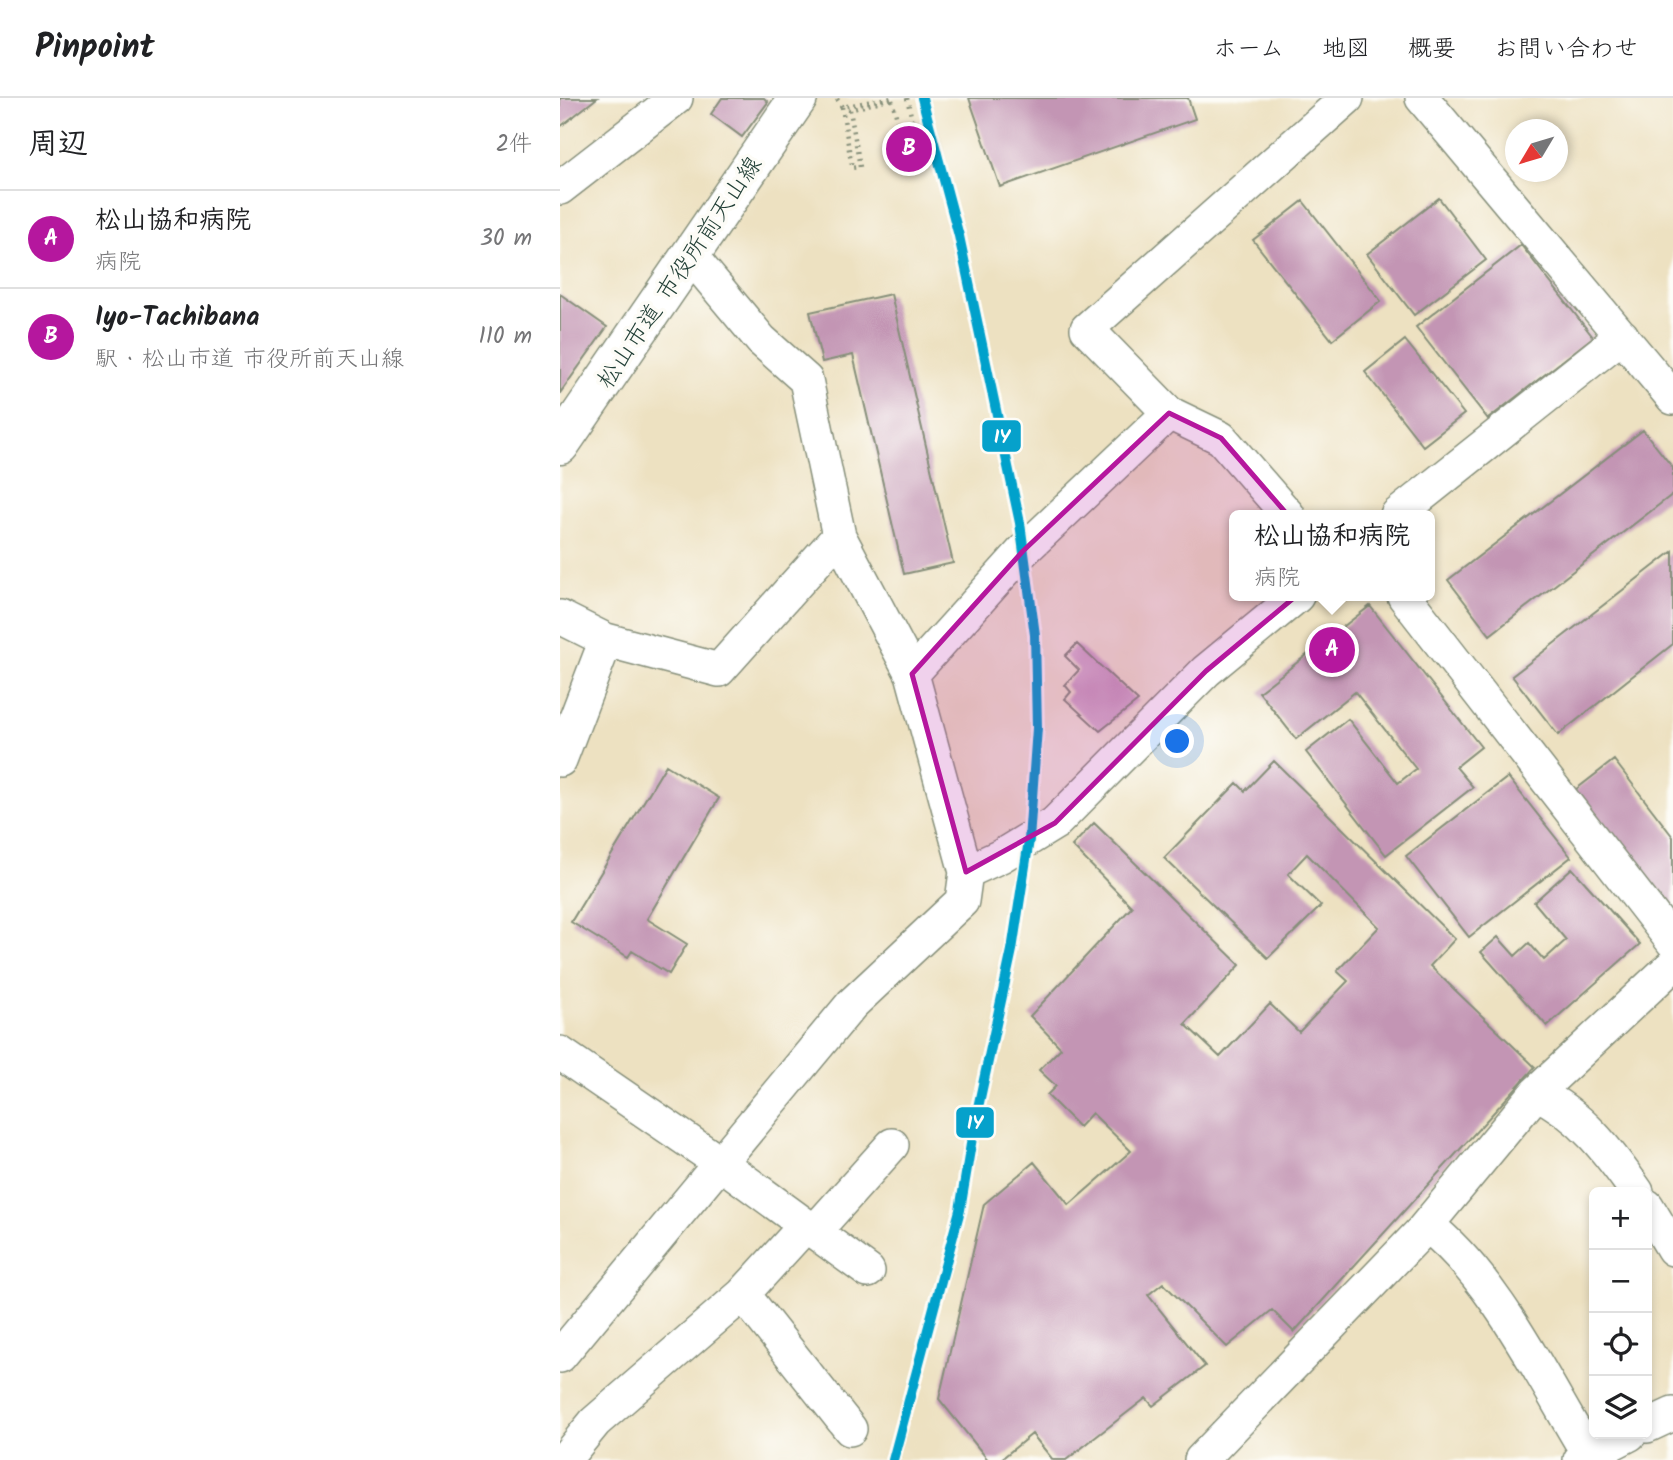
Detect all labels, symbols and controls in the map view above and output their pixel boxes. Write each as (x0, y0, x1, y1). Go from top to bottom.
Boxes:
text: Pinpoint (35, 22, 155, 75)
text: ホーム (1213, 30, 1284, 69)
text: 地図 (1322, 30, 1370, 69)
text: 概要 (1408, 30, 1456, 69)
text: お問い合わせ (1494, 30, 1638, 69)
north arrow (1505, 119, 1568, 182)
text: 周辺 (28, 121, 88, 169)
pin: B (886, 123, 932, 175)
text: 2件 (496, 127, 532, 163)
street label: 松山市道 市役所前天山線 (588, 149, 773, 397)
text: 松山協和病院 (95, 200, 251, 242)
text: A (44, 221, 58, 257)
text: 30 m (480, 221, 532, 257)
text: 病院 (95, 245, 141, 281)
text: Iyo-Tachibana (95, 297, 259, 339)
text: B (44, 319, 58, 355)
text: 110 m (479, 319, 532, 355)
text: 駅 · 松山市道 市役所前天山線 (95, 342, 404, 378)
line badge: IY (981, 419, 1022, 453)
text: IY (994, 423, 1012, 453)
popup (1229, 510, 1435, 601)
text: 松山協和病院 (1254, 516, 1410, 558)
text: 病院 (1254, 561, 1300, 597)
pin: A (1309, 624, 1355, 676)
your location (1160, 724, 1194, 758)
line badge: IY (955, 1106, 995, 1139)
text: IY (967, 1109, 985, 1139)
map controls (1589, 1187, 1652, 1439)
button: + (1589, 1187, 1652, 1250)
button: − (1589, 1250, 1652, 1313)
button: locate (1589, 1313, 1652, 1376)
button: layers (1589, 1376, 1652, 1439)

